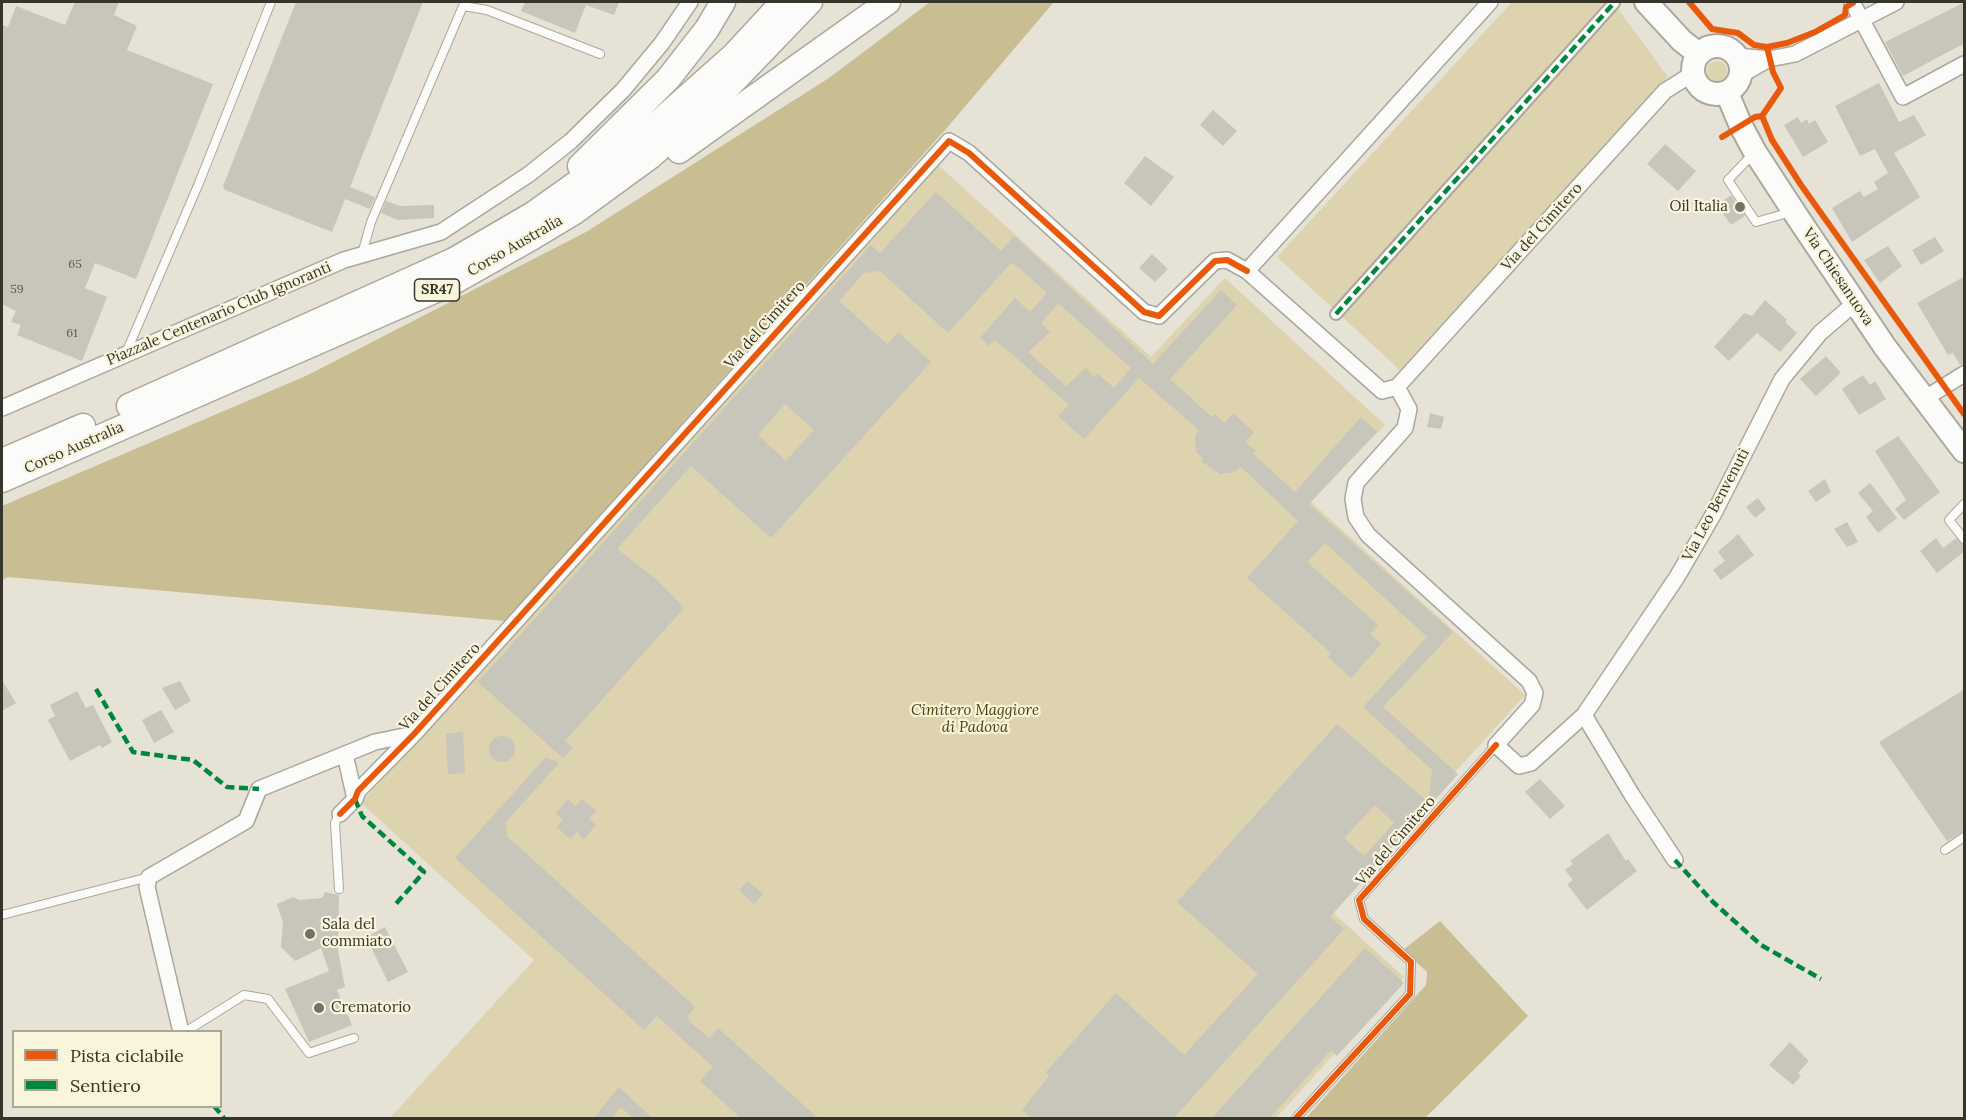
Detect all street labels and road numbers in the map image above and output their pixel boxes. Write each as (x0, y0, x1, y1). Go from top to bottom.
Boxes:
street label: Via del Cimitero (1498, 179, 1586, 275)
street label: Corso Australia (464, 212, 566, 280)
street label: Via Chiesanuova (1799, 225, 1877, 329)
street label: Piazzale Centenario Club Ignoranti (104, 258, 334, 370)
street label: Via del Cimitero (721, 277, 809, 373)
road number: SR47 (414, 279, 460, 301)
street label: Corso Australia (22, 418, 126, 478)
street label: Via Leo Benvenuti (1679, 446, 1753, 564)
street label: Via del Cimitero (396, 639, 484, 735)
street label: Via del Cimitero (1352, 793, 1440, 889)

